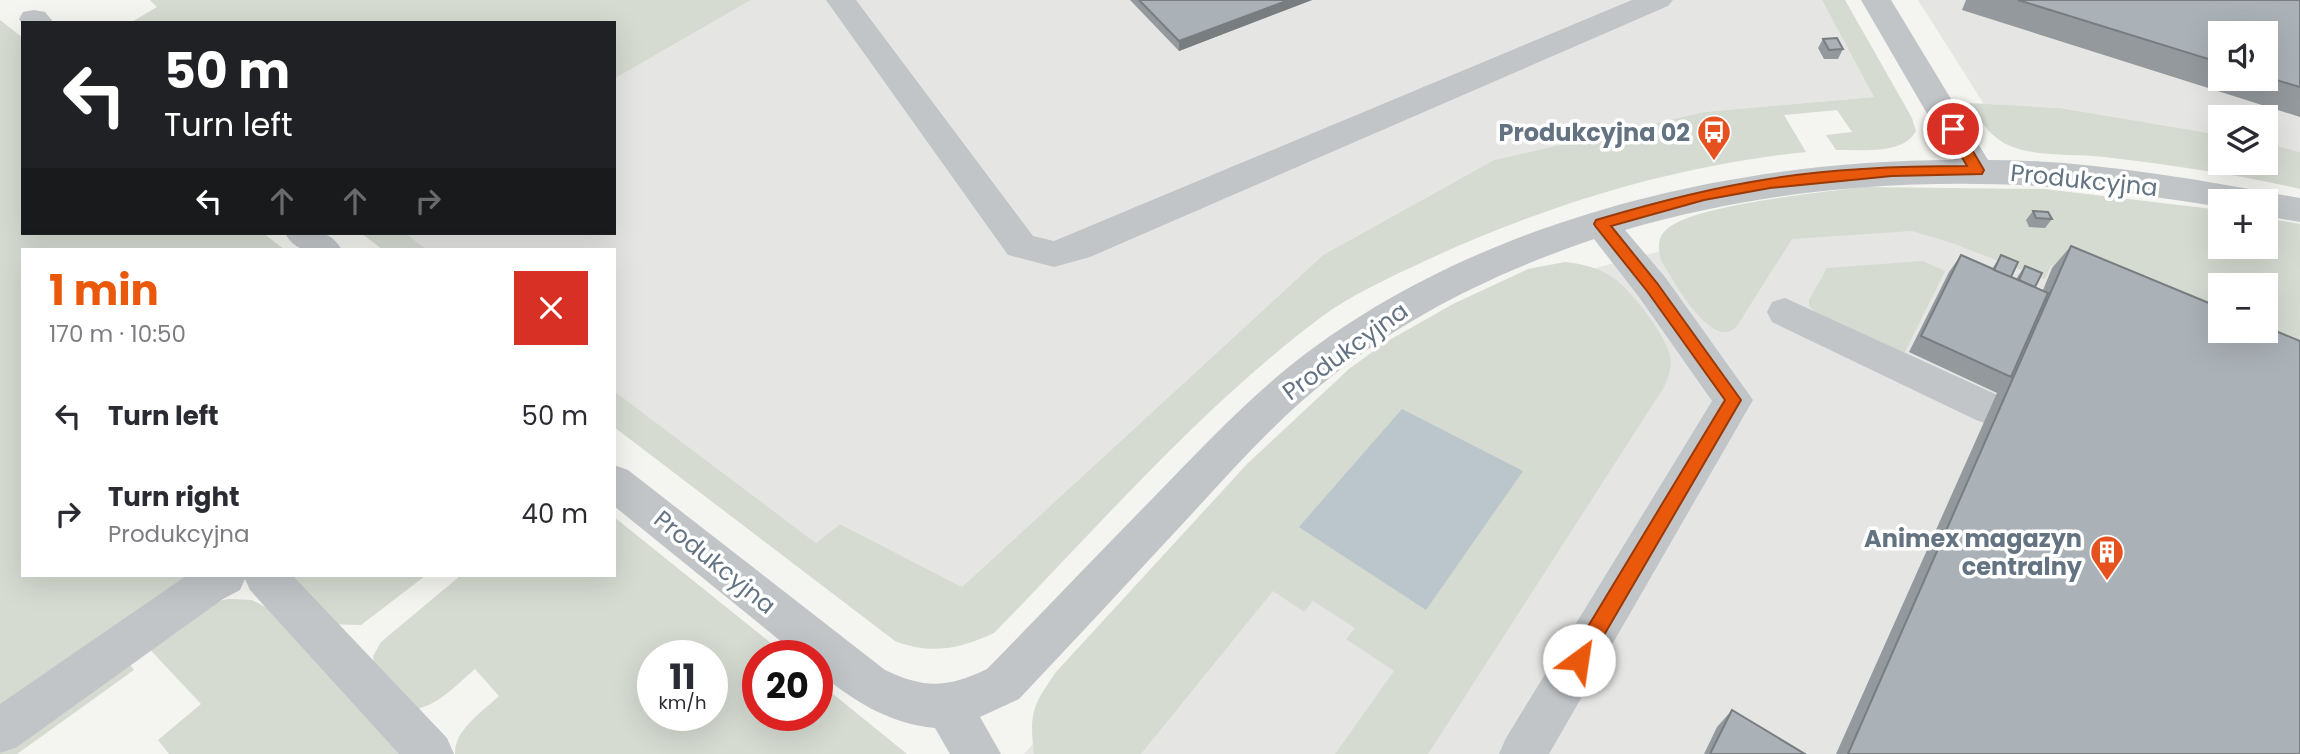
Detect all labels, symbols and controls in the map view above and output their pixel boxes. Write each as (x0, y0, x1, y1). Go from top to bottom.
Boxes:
map controls (2208, 21, 2278, 343)
button: sound (2208, 21, 2278, 91)
text: 50 m (164, 37, 290, 105)
icon: left (49, 49, 140, 140)
pin (1923, 99, 1983, 159)
text: Turn left (164, 102, 293, 147)
button: layers (2208, 105, 2278, 175)
icon: arrive (1934, 110, 1972, 148)
bus stop icon: Produkcyjna 02 (1695, 113, 1733, 162)
place label: Produkcyjna 02 (1499, 116, 1690, 149)
street label: Produkcyjna (2009, 156, 2159, 204)
icon: left (190, 182, 228, 220)
icon: ahead (263, 182, 301, 220)
icon: ahead (336, 182, 374, 220)
icon: right (409, 182, 447, 220)
button: + (2208, 189, 2278, 259)
text: 1 min (49, 261, 159, 320)
button: close (514, 271, 588, 345)
button: − (2208, 273, 2278, 343)
street label: Produkcyjna (1276, 294, 1414, 408)
text: 170 m · 10:50 (49, 318, 186, 350)
icon: left (49, 397, 87, 435)
text: Turn left (108, 398, 219, 434)
text: 50 m (522, 398, 588, 434)
text: Turn right (108, 479, 240, 515)
icon: right (49, 495, 87, 533)
text: 40 m (522, 496, 588, 532)
street label: Produkcyjna (647, 503, 783, 621)
text: Produkcyjna (108, 518, 250, 550)
place label: Animex magazyn centralny (1864, 522, 2083, 583)
building icon: Animex magazyn centralny (2088, 533, 2126, 582)
position arrow (1542, 623, 1616, 697)
speed limit sign: 20 (742, 640, 833, 731)
text: 11 (669, 652, 696, 701)
text: km/h (659, 690, 706, 715)

